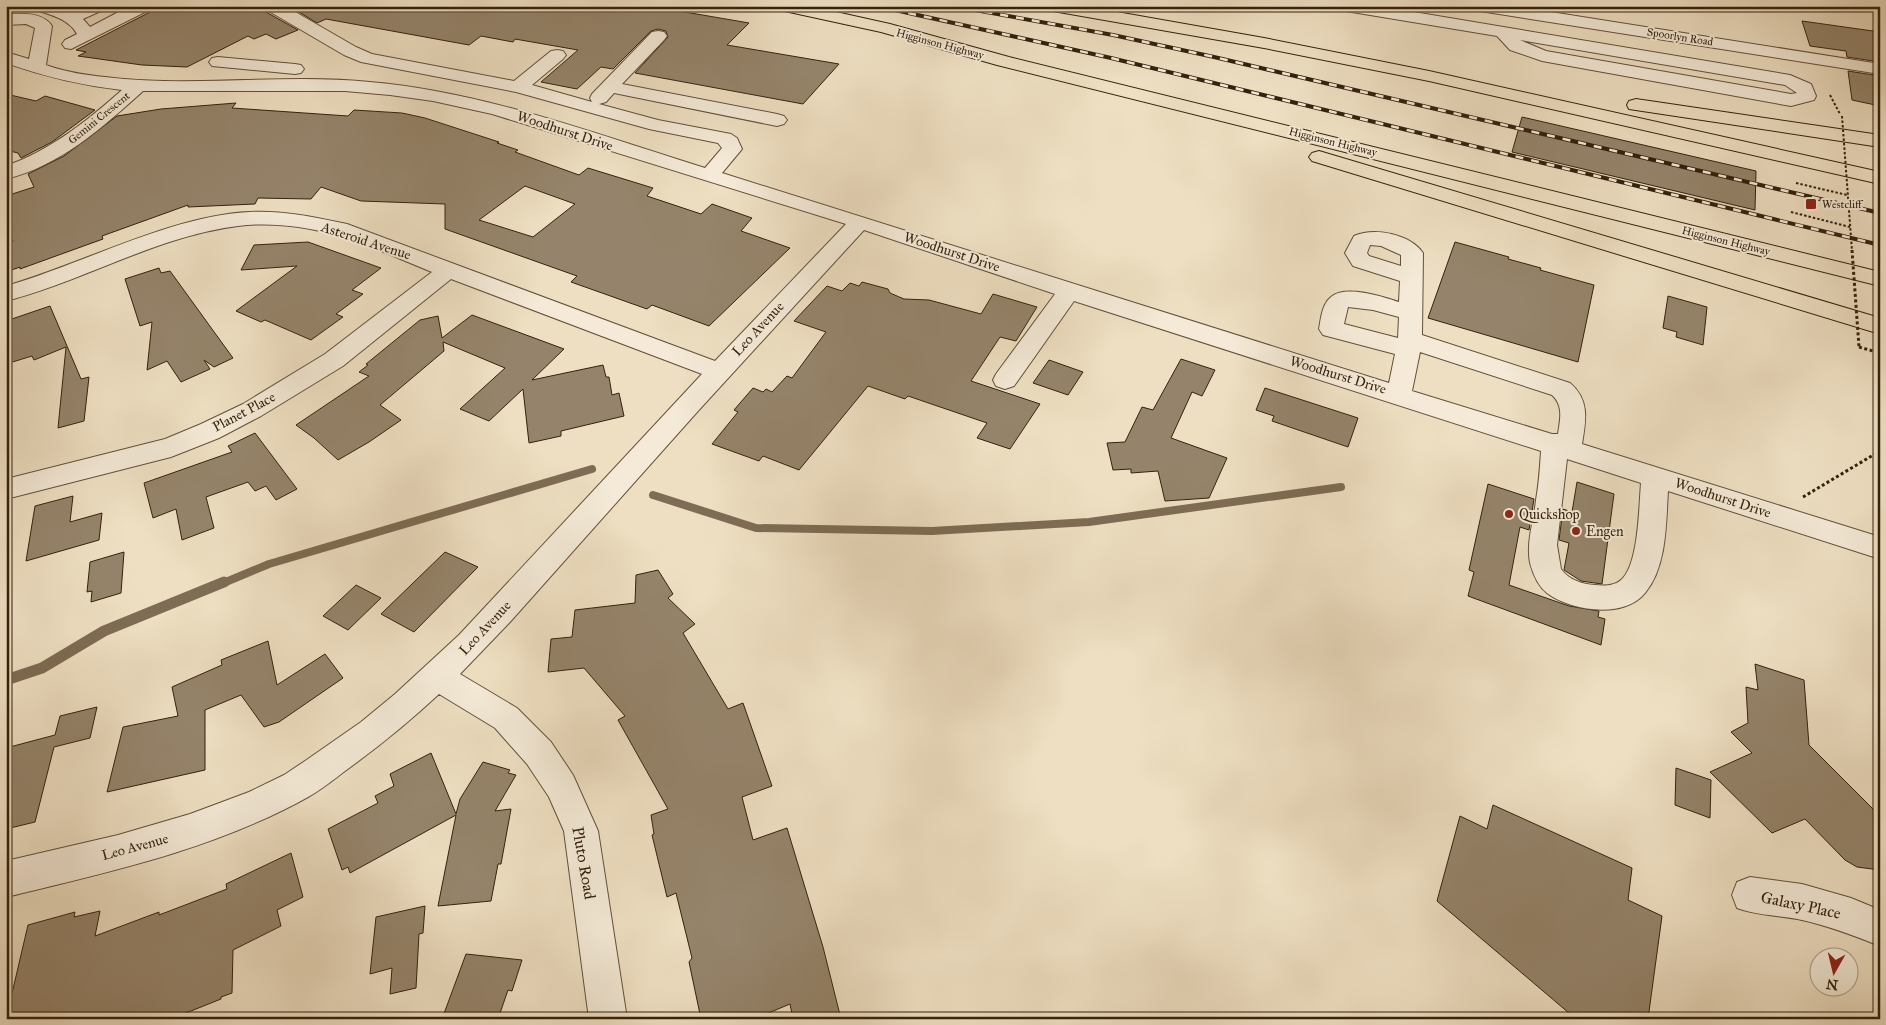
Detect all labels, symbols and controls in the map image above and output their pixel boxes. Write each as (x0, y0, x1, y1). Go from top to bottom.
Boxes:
street label: Spoorlyn Road (1646, 25, 1714, 49)
street label: Higginson Highway (895, 26, 986, 62)
street label: Gemini Crescent (66, 89, 132, 147)
street label: Woodhurst Drive (515, 107, 615, 155)
street label: Higginson Highway (1288, 125, 1379, 159)
marker: Westcliff (1804, 197, 1818, 211)
place label: Westcliff (1822, 198, 1864, 211)
street label: Asteroid Avenue (318, 218, 413, 264)
street label: Higginson Highway (1681, 224, 1772, 258)
street label: Woodhurst Drive (902, 228, 1002, 276)
street label: Leo Avenue (728, 298, 788, 360)
street label: Woodhurst Drive (1288, 352, 1388, 398)
street label: Planet Place (210, 388, 278, 436)
street label: Woodhurst Drive (1673, 474, 1773, 522)
place label: Quickshop (1519, 506, 1580, 523)
marker: Quickshop (1503, 508, 1515, 520)
place label: Engen (1586, 523, 1624, 540)
marker: Engen (1570, 525, 1582, 537)
street label: Leo Avenue (455, 597, 515, 659)
street label: Pluto Road (568, 825, 600, 901)
street label: Leo Avenue (100, 830, 170, 864)
street label: Galaxy Place (1759, 887, 1843, 923)
north arrow (1808, 948, 1858, 998)
text: N (1825, 975, 1839, 994)

